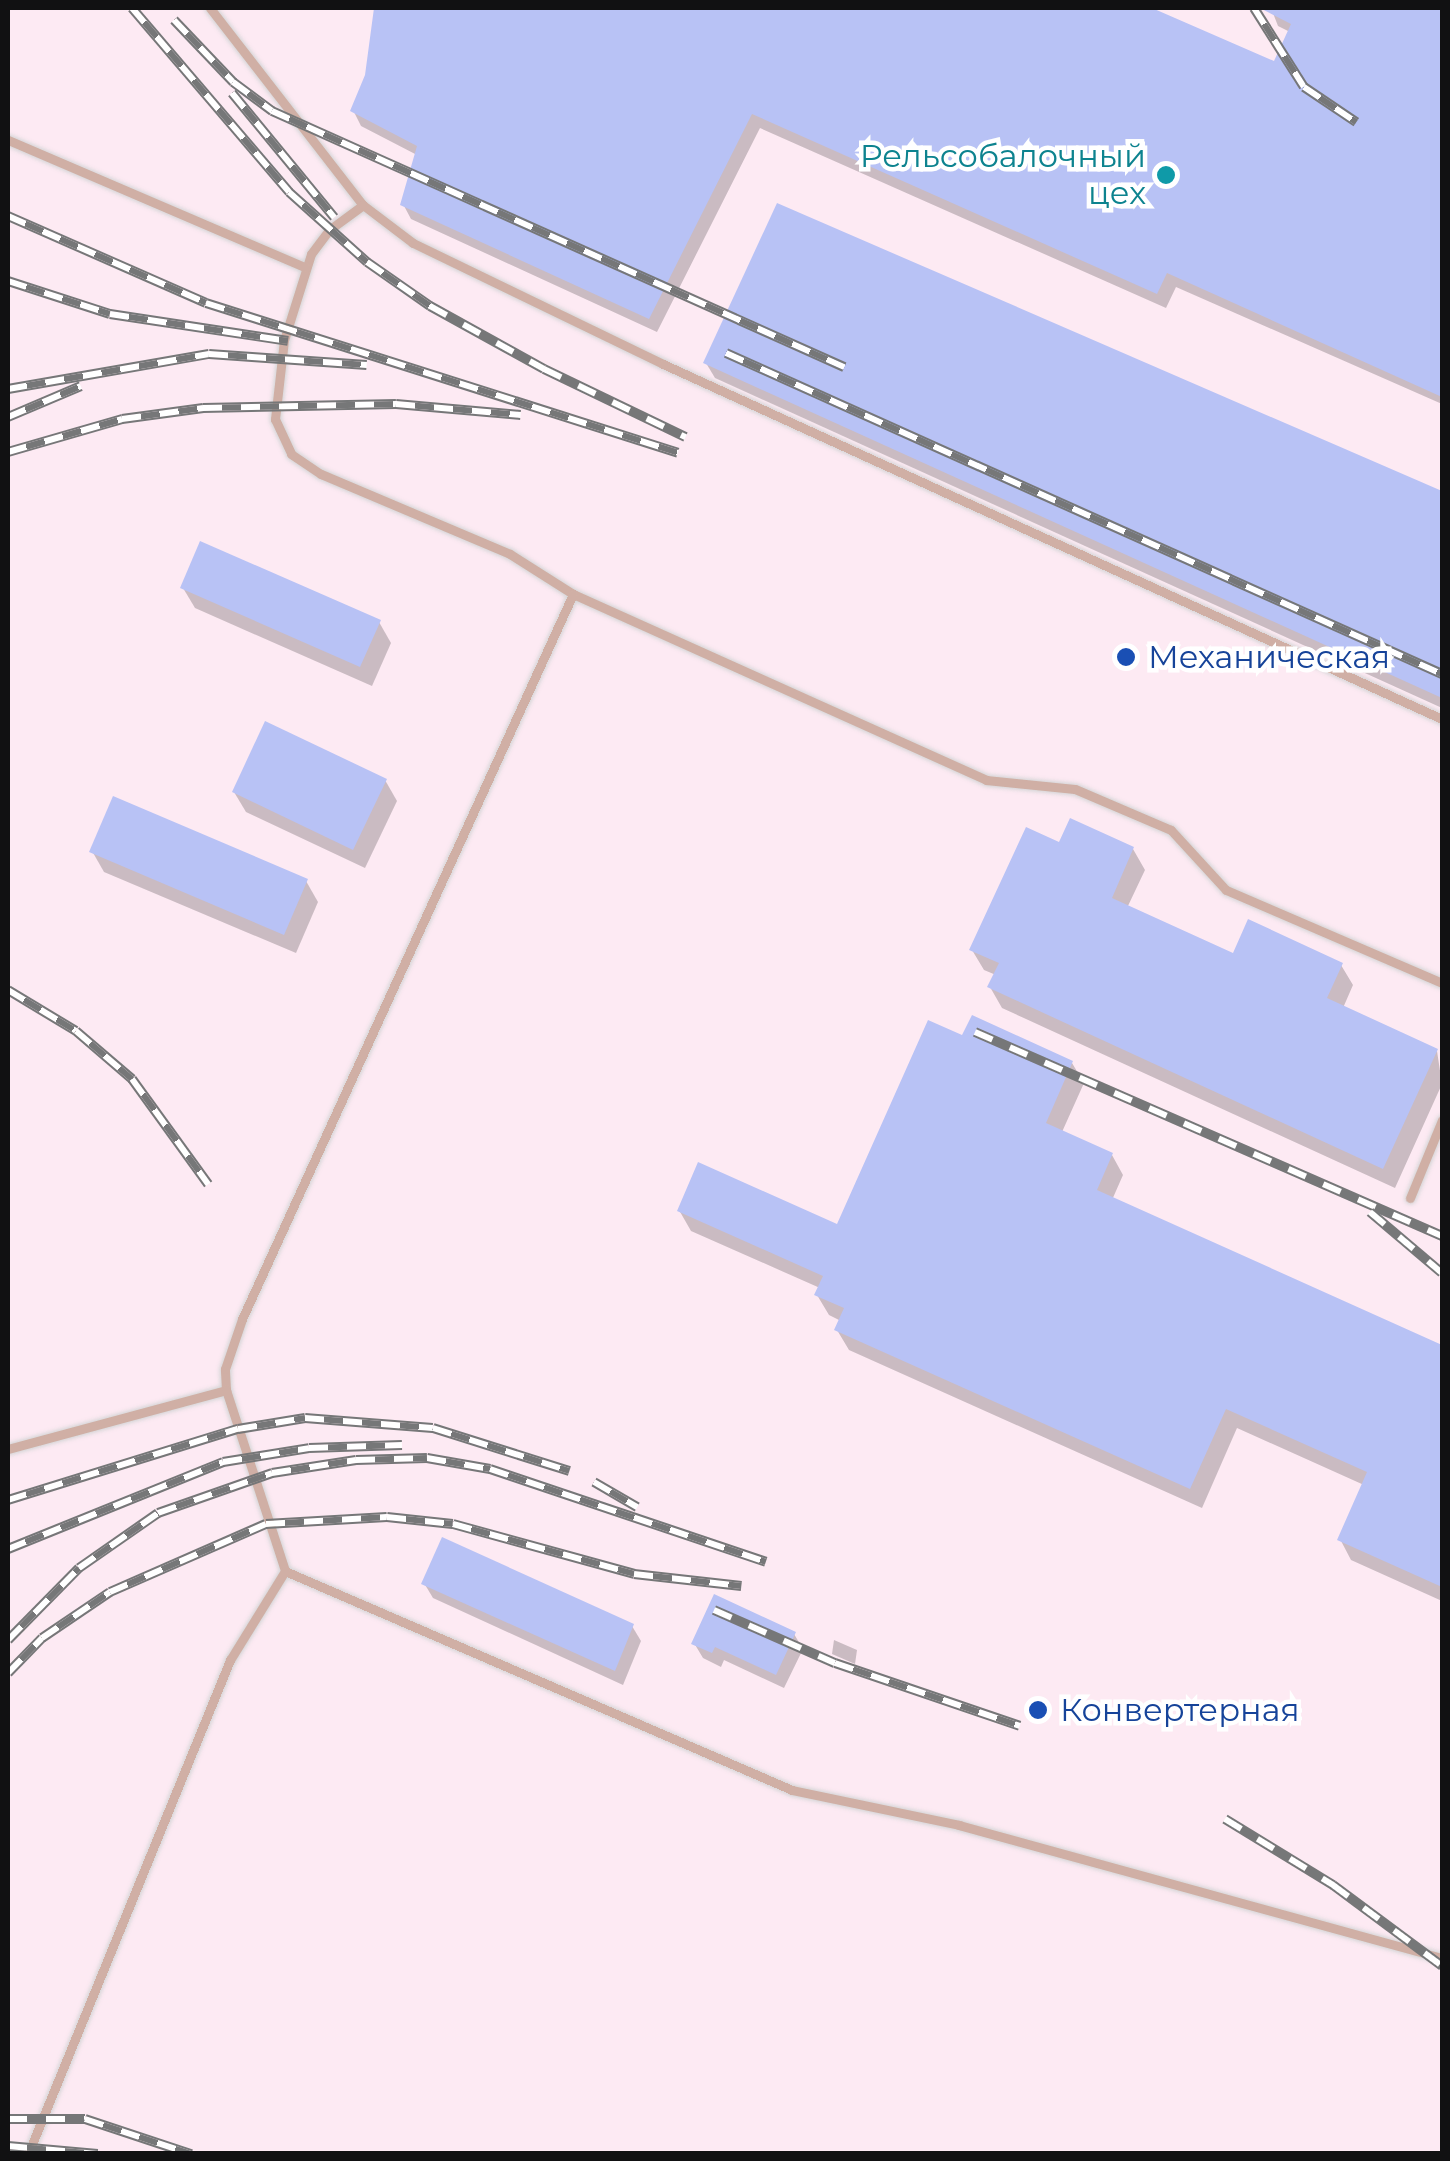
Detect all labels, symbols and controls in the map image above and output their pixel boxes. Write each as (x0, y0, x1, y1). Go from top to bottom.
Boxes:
place label: Рельсобалочный цех (860, 138, 1146, 213)
marker: Рельсобалочный цех (1155, 164, 1177, 186)
place label: Механическая (1148, 638, 1390, 676)
marker: Механическая (1113, 644, 1139, 670)
place label: Конвертерная (1060, 1691, 1300, 1729)
marker: Конвертерная (1025, 1697, 1051, 1723)

